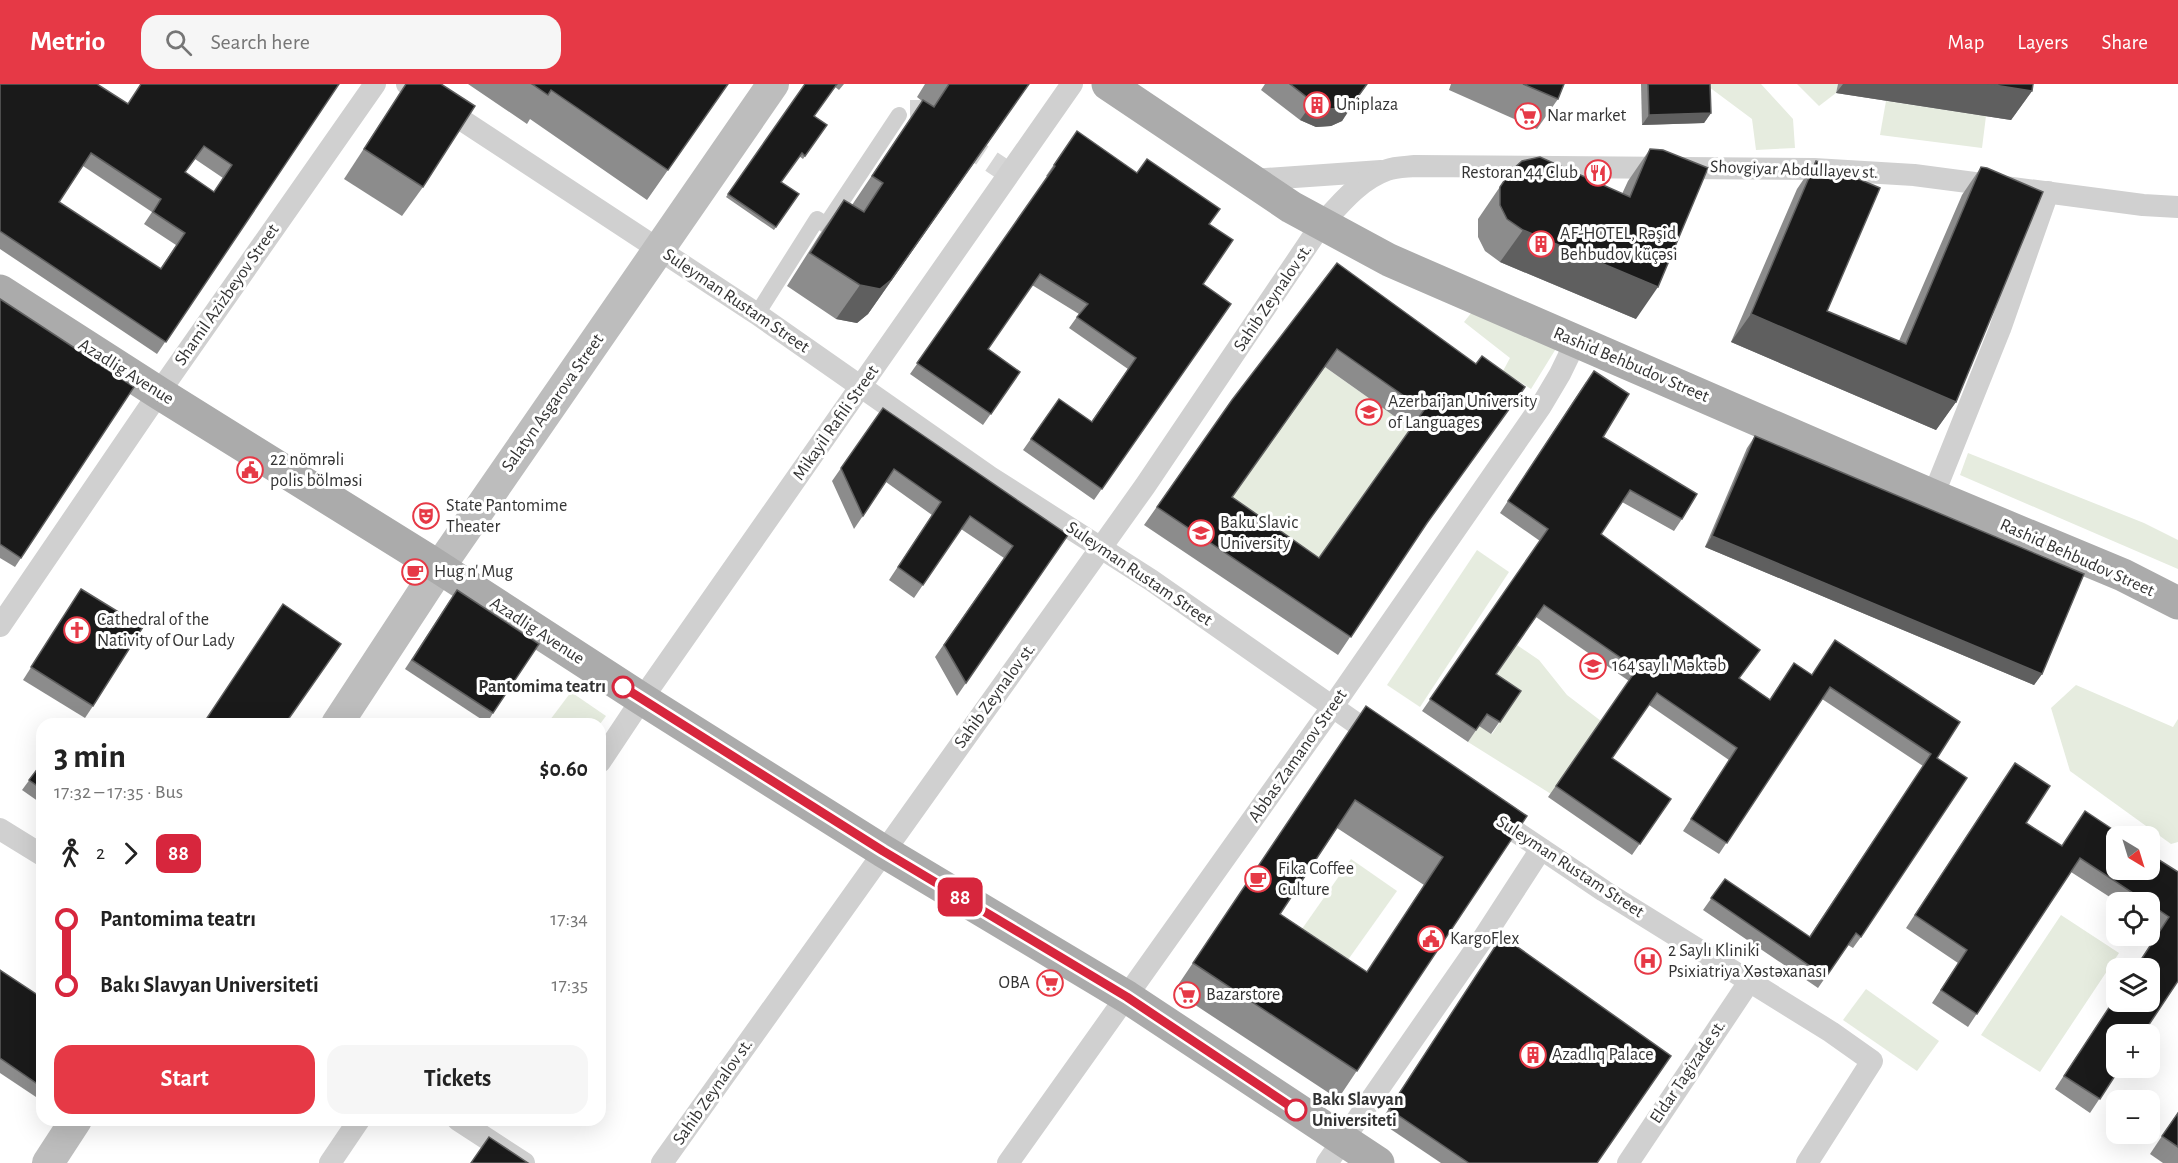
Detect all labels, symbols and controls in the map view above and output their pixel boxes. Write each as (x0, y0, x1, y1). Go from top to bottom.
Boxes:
search box (141, 15, 561, 69)
icon: search (162, 26, 195, 59)
text: Metrio (30, 28, 105, 56)
text: Search here (210, 31, 310, 53)
text: Map (1948, 32, 1984, 53)
text: Layers (2017, 32, 2068, 53)
text: Share (2101, 32, 2148, 53)
building icon: Uniplaza (1302, 90, 1332, 120)
place label: Uniplaza (1336, 96, 1398, 114)
supermarket icon: Nar market (1513, 101, 1543, 131)
place label: Nar market (1547, 107, 1626, 125)
restaurant icon: Restoran 44 Club (1583, 158, 1613, 188)
street label: Shovgiyar Abdullayev st. (1710, 158, 1878, 182)
place label: Restoran 44 Club (1461, 164, 1578, 182)
street label: Shamil Azizbeyov Street (171, 221, 283, 369)
place label: AF-HOTEL, Rəşid Behbudov küçəsi (1560, 225, 1678, 264)
building icon: AF-HOTEL, Rəşid Behbudov küçəsi (1526, 229, 1556, 259)
street label: Sahib Zeynalov st. (1231, 241, 1315, 355)
street label: Suleyman Rustam Street (660, 245, 813, 357)
street label: Rashid Behbudov Street (1551, 324, 1712, 406)
street label: Salatyn Asgarova Street (499, 330, 608, 475)
street label: Azadlig Avenue (75, 336, 177, 408)
street label: Mikayil Rafili Street (790, 362, 882, 484)
place label: Azerbaijan University of Languages (1388, 393, 1538, 432)
school or university icon: Azerbaijan University of Languages (1354, 397, 1384, 427)
place label: 22 nömrəli polis bölməsi (270, 451, 363, 490)
public building icon: 22 nömrəli polis bölməsi (235, 455, 265, 485)
place label: State Pantomime Theater (446, 497, 567, 536)
theatre icon: State Pantomime Theater (411, 501, 441, 531)
place label: Baku Slavic University (1220, 514, 1298, 553)
street label: Rashid Behbudov Street (1997, 516, 2157, 600)
street label: Suleyman Rustam Street (1063, 518, 1216, 630)
school or university icon: Baku Slavic University (1186, 518, 1216, 548)
cafe icon: Hug n' Mug (400, 557, 430, 587)
place label: Hug n' Mug (434, 563, 513, 581)
street label: Azadlig Avenue (487, 594, 587, 668)
place label: Cathedral of the Nativity of Our Lady (97, 611, 235, 650)
church icon: Cathedral of the Nativity of Our Lady (62, 615, 92, 645)
street label: Sahib Zeynalov st. (951, 640, 1039, 752)
school or university icon: 164 saylı Məktəb (1578, 651, 1608, 681)
place label: 164 saylı Məktəb (1612, 657, 1726, 675)
marker: Pantomima teatrı (612, 676, 634, 698)
place label: Pantomima teatrı (478, 678, 606, 696)
street label: Abbas Zamanov Street (1245, 686, 1351, 826)
text: 3 min (54, 741, 126, 774)
text: $0.60 (540, 758, 588, 780)
text: 17:32 – 17:35 · Bus (54, 782, 183, 802)
street label: Suleyman Rustam Street (1493, 813, 1647, 922)
north arrow (2106, 826, 2160, 880)
map controls (2106, 826, 2160, 1144)
icon: walk (54, 837, 87, 870)
icon: forward (114, 837, 147, 870)
text: 2 (96, 843, 105, 863)
text: 88 (168, 843, 189, 864)
place label: Fika Coffee Culture (1278, 860, 1354, 899)
cafe icon: Fika Coffee Culture (1243, 864, 1273, 894)
line badge: 88 (933, 878, 987, 916)
text: 88 (950, 887, 970, 908)
button: locate (2106, 892, 2160, 946)
text: Pantomima teatrı (100, 908, 256, 930)
text: 17:34 (550, 909, 588, 929)
public building icon: KargoFlex (1416, 924, 1446, 954)
place label: KargoFlex (1450, 930, 1519, 948)
place label: 2 Saylı Kliniki Psixiatriya Xəstəxanası (1668, 942, 1827, 981)
hospital icon: 2 Saylı Kliniki Psixiatriya Xəstəxanası (1633, 946, 1663, 976)
button: layers (2106, 958, 2160, 1012)
supermarket icon: OBA (1035, 968, 1065, 998)
text: Bakı Slavyan Universiteti (100, 974, 319, 996)
place label: OBA (999, 974, 1031, 992)
text: 17:35 (552, 975, 588, 995)
supermarket icon: Bazarstore (1172, 980, 1202, 1010)
place label: Bazarstore (1206, 986, 1280, 1004)
street label: Eldar Tagizade st. (1647, 1017, 1729, 1127)
button: + (2106, 1024, 2160, 1078)
street label: Sahib Zeynalov st. (670, 1036, 756, 1148)
building icon: Azadlıq Palace (1518, 1040, 1548, 1070)
button: Start (54, 1045, 315, 1114)
button: Tickets (327, 1045, 588, 1114)
place label: Azadlıq Palace (1552, 1046, 1654, 1064)
button: − (2106, 1090, 2160, 1144)
place label: Bakı Slavyan Universiteti (1312, 1091, 1403, 1130)
marker: Bakı Slavyan Universiteti (1285, 1099, 1307, 1121)

